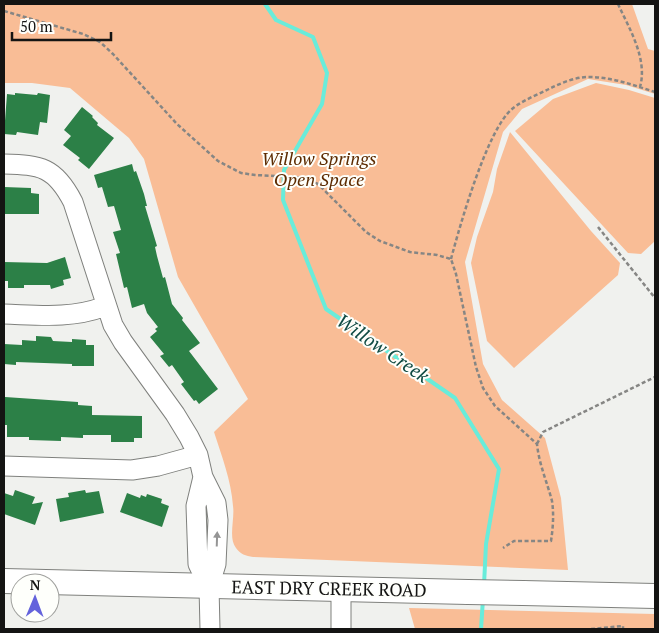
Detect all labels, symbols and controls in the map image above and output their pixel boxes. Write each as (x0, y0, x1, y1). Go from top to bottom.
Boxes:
scale bar (12, 10, 111, 42)
text: 50 m (20, 16, 53, 36)
park label: Willow Springs Open Space (262, 146, 376, 191)
water label: Willow Creek (332, 307, 435, 388)
one-way arrow (214, 531, 222, 547)
north arrow (10, 573, 60, 623)
street label: EAST DRY CREEK ROAD (231, 574, 427, 602)
text: N (30, 575, 41, 594)

